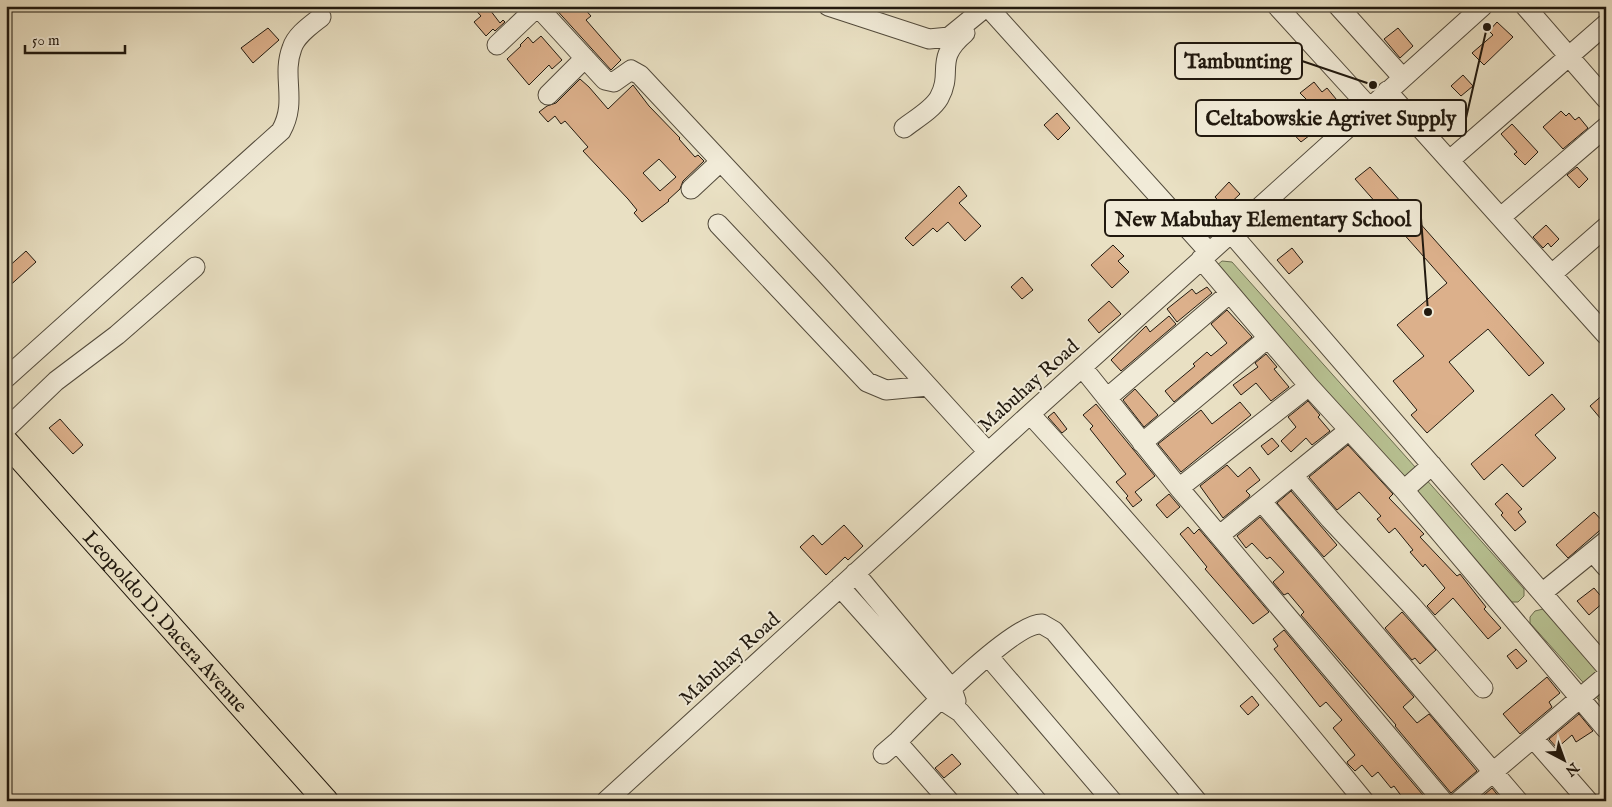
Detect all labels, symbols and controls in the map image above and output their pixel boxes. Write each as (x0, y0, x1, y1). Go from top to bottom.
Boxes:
scale bar (25, 22, 125, 54)
text: 50 m (32, 31, 60, 50)
callout: Tambunting (1175, 43, 1302, 79)
text: Tambunting (1183, 49, 1292, 76)
callout: Celtabowskie Agrivet Supply (1196, 100, 1466, 136)
text: Celtabowskie Agrivet Supply (1206, 106, 1457, 133)
callout: New Mabuhay Elementary School (1105, 200, 1421, 236)
text: New Mabuhay Elementary School (1114, 207, 1412, 234)
street label: Mabuhay Road (973, 334, 1085, 438)
street label: Leopoldo D. Dacera Avenue (77, 526, 252, 718)
street label: Mabuhay Road (674, 607, 786, 711)
north arrow (1540, 734, 1590, 784)
text: N (1561, 758, 1583, 780)

